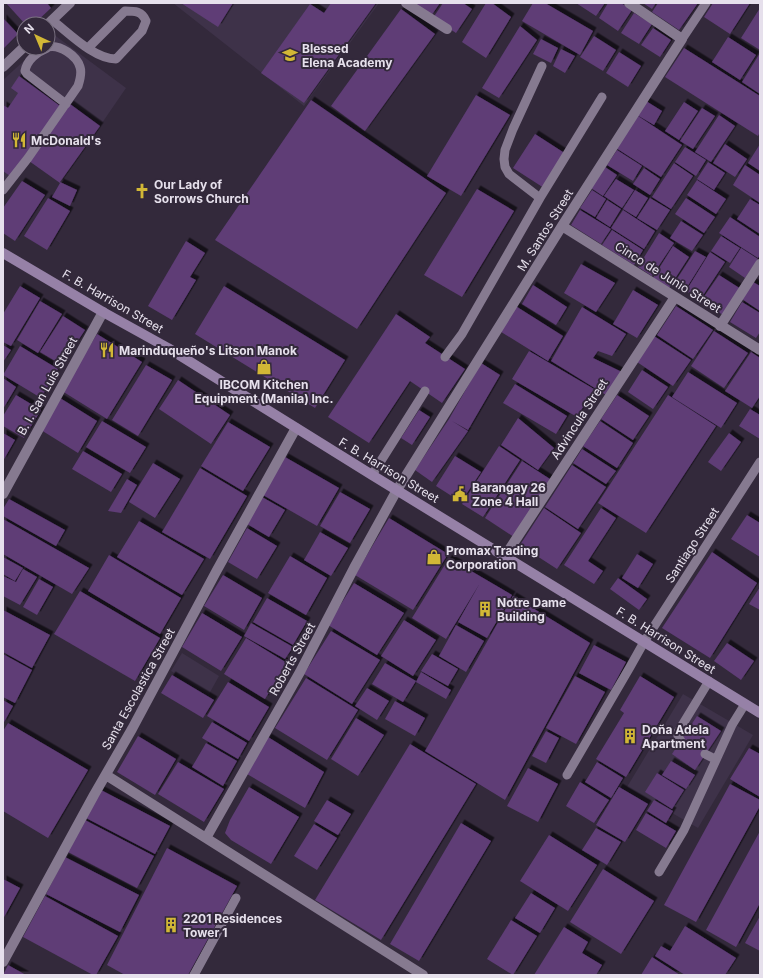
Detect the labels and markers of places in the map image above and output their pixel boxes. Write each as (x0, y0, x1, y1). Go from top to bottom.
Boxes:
place label: Blessed Elena Academy (302, 41, 393, 70)
school or university icon: Blessed Elena Academy (281, 46, 299, 64)
restaurant icon: McDonald's (10, 131, 28, 149)
place label: McDonald's (31, 133, 101, 148)
place label: Our Lady of Sorrows Church (154, 177, 249, 206)
church icon: Our Lady of Sorrows Church (133, 182, 151, 200)
restaurant icon: Marinduqueño's Litson Manok (98, 341, 116, 359)
place label: Marinduqueño's Litson Manok (119, 343, 297, 358)
shop icon: IBCOM Kitchen Equipment (Manila) Inc. (255, 358, 273, 376)
place label: IBCOM Kitchen Equipment (Manila) Inc. (195, 377, 333, 406)
place label: Barangay 26 Zone 4 Hall (472, 480, 546, 509)
public building icon: Barangay 26 Zone 4 Hall (451, 485, 469, 503)
place label: Promax Trading Corporation (446, 543, 538, 572)
shop icon: Promax Trading Corporation (425, 548, 443, 566)
place label: Notre Dame Building (497, 595, 566, 624)
building icon: Notre Dame Building (476, 600, 494, 618)
place label: Doña Adela Apartment (642, 722, 709, 751)
building icon: Doña Adela Apartment (621, 727, 639, 745)
place label: 2201 Residences Tower 1 (183, 911, 282, 940)
building icon: 2201 Residences Tower 1 (162, 916, 180, 934)

